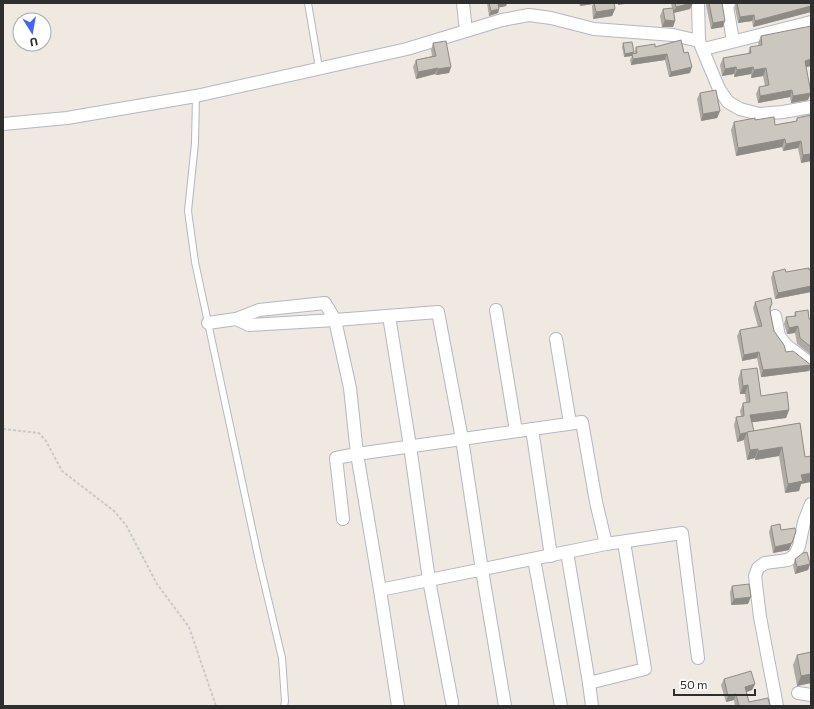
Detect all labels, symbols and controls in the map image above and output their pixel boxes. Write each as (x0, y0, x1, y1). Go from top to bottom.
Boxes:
north arrow (12, 12, 52, 52)
text: U (29, 35, 39, 49)
scale bar (674, 671, 755, 697)
text: 50 m (680, 677, 708, 691)

